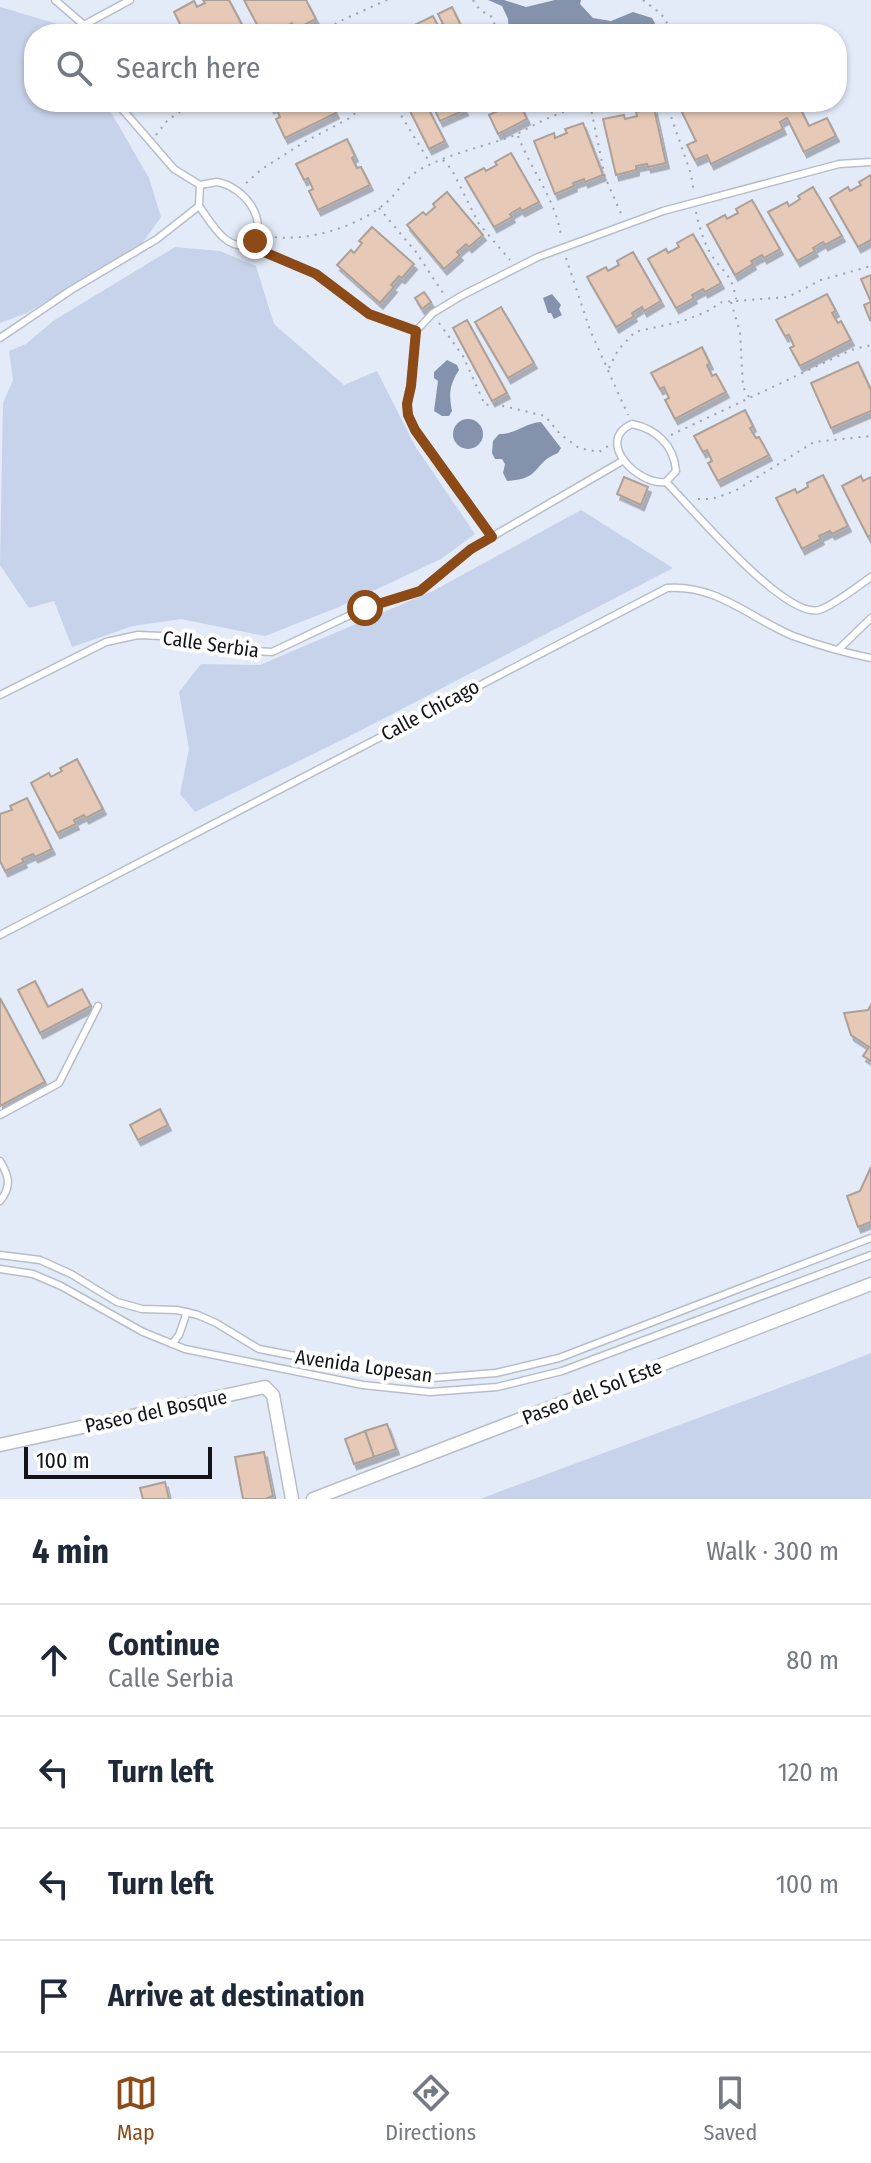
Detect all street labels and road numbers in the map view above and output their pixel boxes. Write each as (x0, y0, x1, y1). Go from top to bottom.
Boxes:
street label: Calle Serbia (161, 625, 261, 663)
street label: Calle Chicago (377, 674, 483, 746)
street label: Avenida Lopesan (294, 1344, 434, 1388)
street label: Paseo del Sol Este (519, 1354, 665, 1430)
street label: Paseo del Bosque (83, 1384, 229, 1438)

